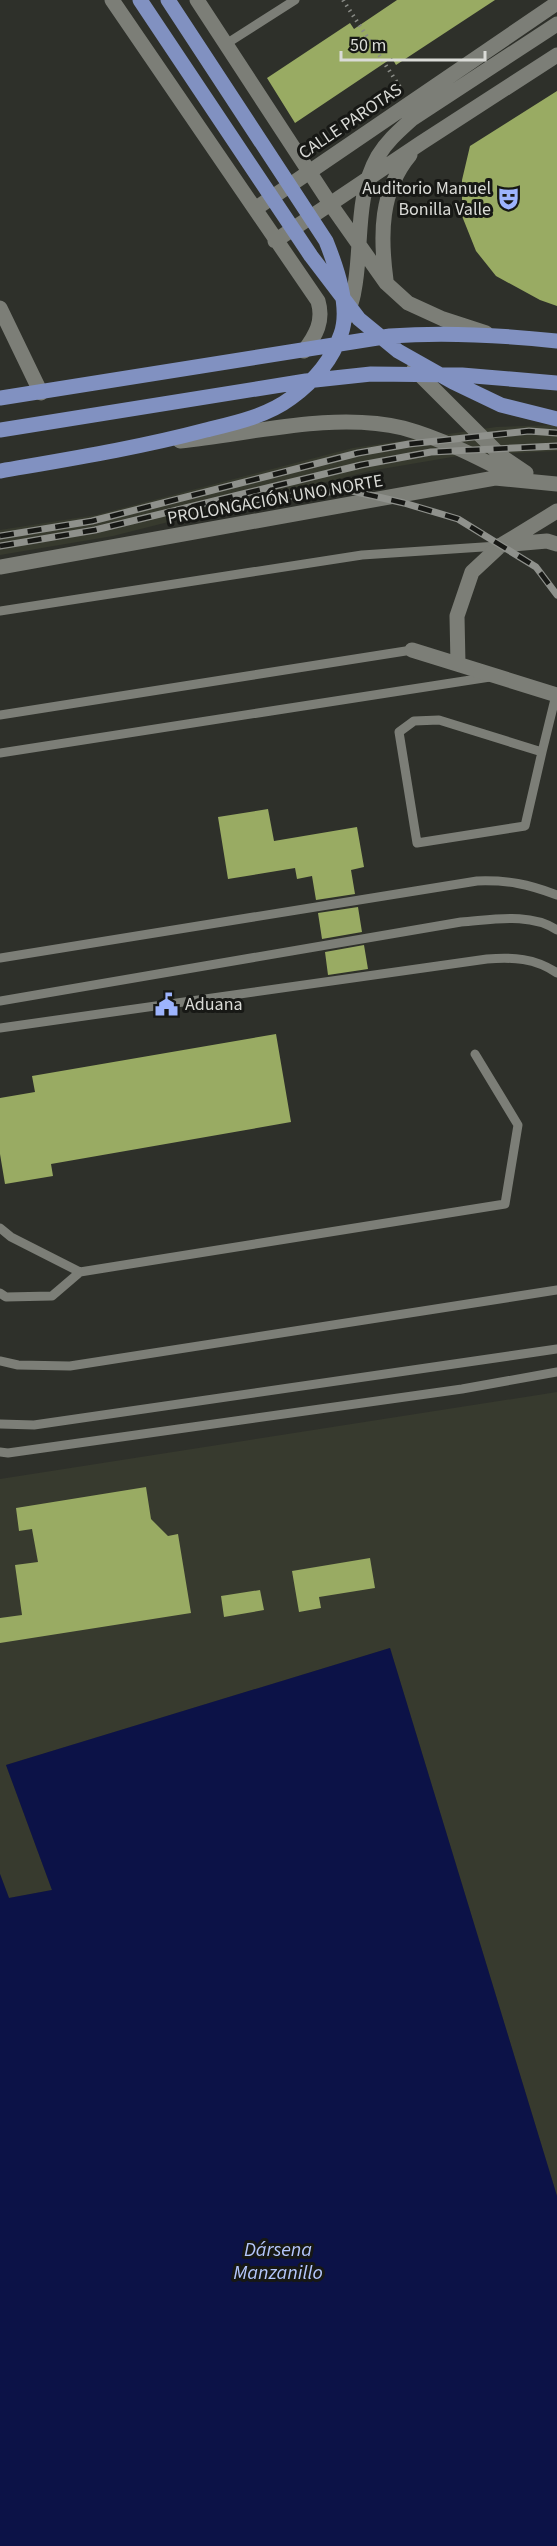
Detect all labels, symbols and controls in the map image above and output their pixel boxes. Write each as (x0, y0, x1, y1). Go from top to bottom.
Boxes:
scale bar (341, 24, 485, 62)
text: 50 m (350, 33, 386, 58)
street label: CALLE PAROTAS (294, 78, 407, 165)
place label: Auditorio Manuel Bonilla Valle (362, 176, 491, 222)
theatre icon: Auditorio Manuel Bonilla Valle (496, 185, 522, 211)
street label: PROLONGACIÓN UNO NORTE (165, 468, 385, 531)
public building icon: Aduana (154, 991, 180, 1017)
place label: Aduana (185, 992, 243, 1017)
water label: Dársena Manzanillo (233, 2236, 323, 2287)

